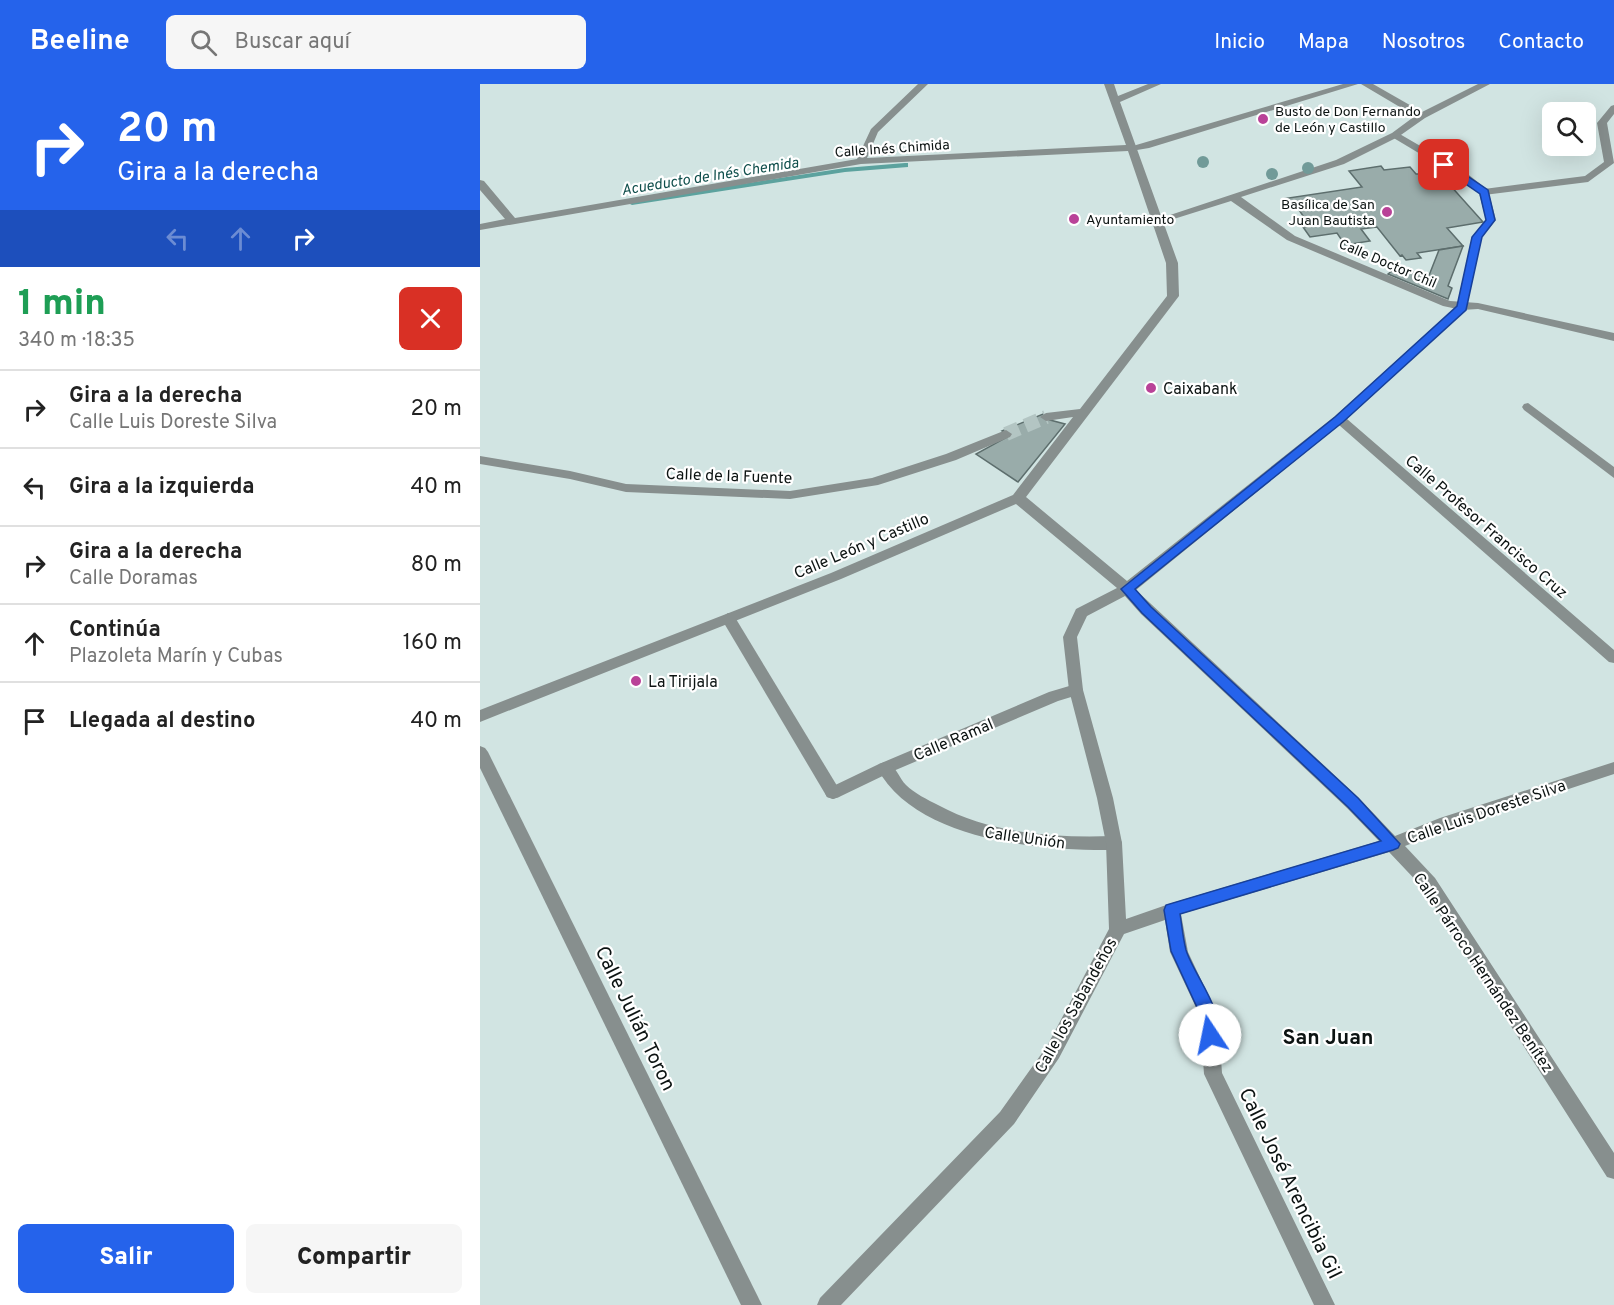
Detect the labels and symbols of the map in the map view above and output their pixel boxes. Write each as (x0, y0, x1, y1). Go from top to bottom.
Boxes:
place label: Busto de Don Fernando de León y Castillo (1275, 104, 1421, 137)
marker: Busto de Don Fernando de León y Castillo (1256, 112, 1270, 126)
street label: Calle Inés Chimida (834, 137, 950, 162)
pin (1418, 139, 1469, 190)
water label: Acueducto de Inés Chemida (620, 154, 800, 201)
place label: Basílica de San Juan Bautista (1281, 197, 1375, 230)
marker: Basílica de San Juan Bautista (1380, 205, 1394, 219)
marker: Ayuntamiento (1067, 212, 1081, 226)
place label: Ayuntamiento (1086, 212, 1174, 229)
street label: Calle Doctor Chil (1336, 236, 1439, 293)
place label: Caixabank (1163, 380, 1237, 400)
marker: Caixabank (1144, 381, 1158, 395)
street label: Calle Profesor Francisco Cruz (1400, 451, 1571, 604)
street label: Calle de la Fuente (665, 465, 793, 489)
street label: Calle León y Castillo (791, 509, 932, 584)
place label: La Tirijala (648, 673, 718, 693)
marker: La Tirijala (629, 674, 643, 688)
street label: Calle Ramal (911, 715, 997, 767)
street label: Calle Luis Doreste Silva (1405, 776, 1569, 849)
street label: Calle Unión (983, 823, 1066, 855)
street label: Calle Párroco Hernández Benítez (1408, 869, 1557, 1077)
street label: Calle los Sabandeños (1031, 935, 1122, 1077)
street label: Calle Julián Toron (588, 942, 681, 1096)
position arrow (1178, 1003, 1242, 1067)
district label: San Juan (1283, 1025, 1373, 1052)
street label: Calle José Arencibia Gil (1232, 1084, 1347, 1284)

